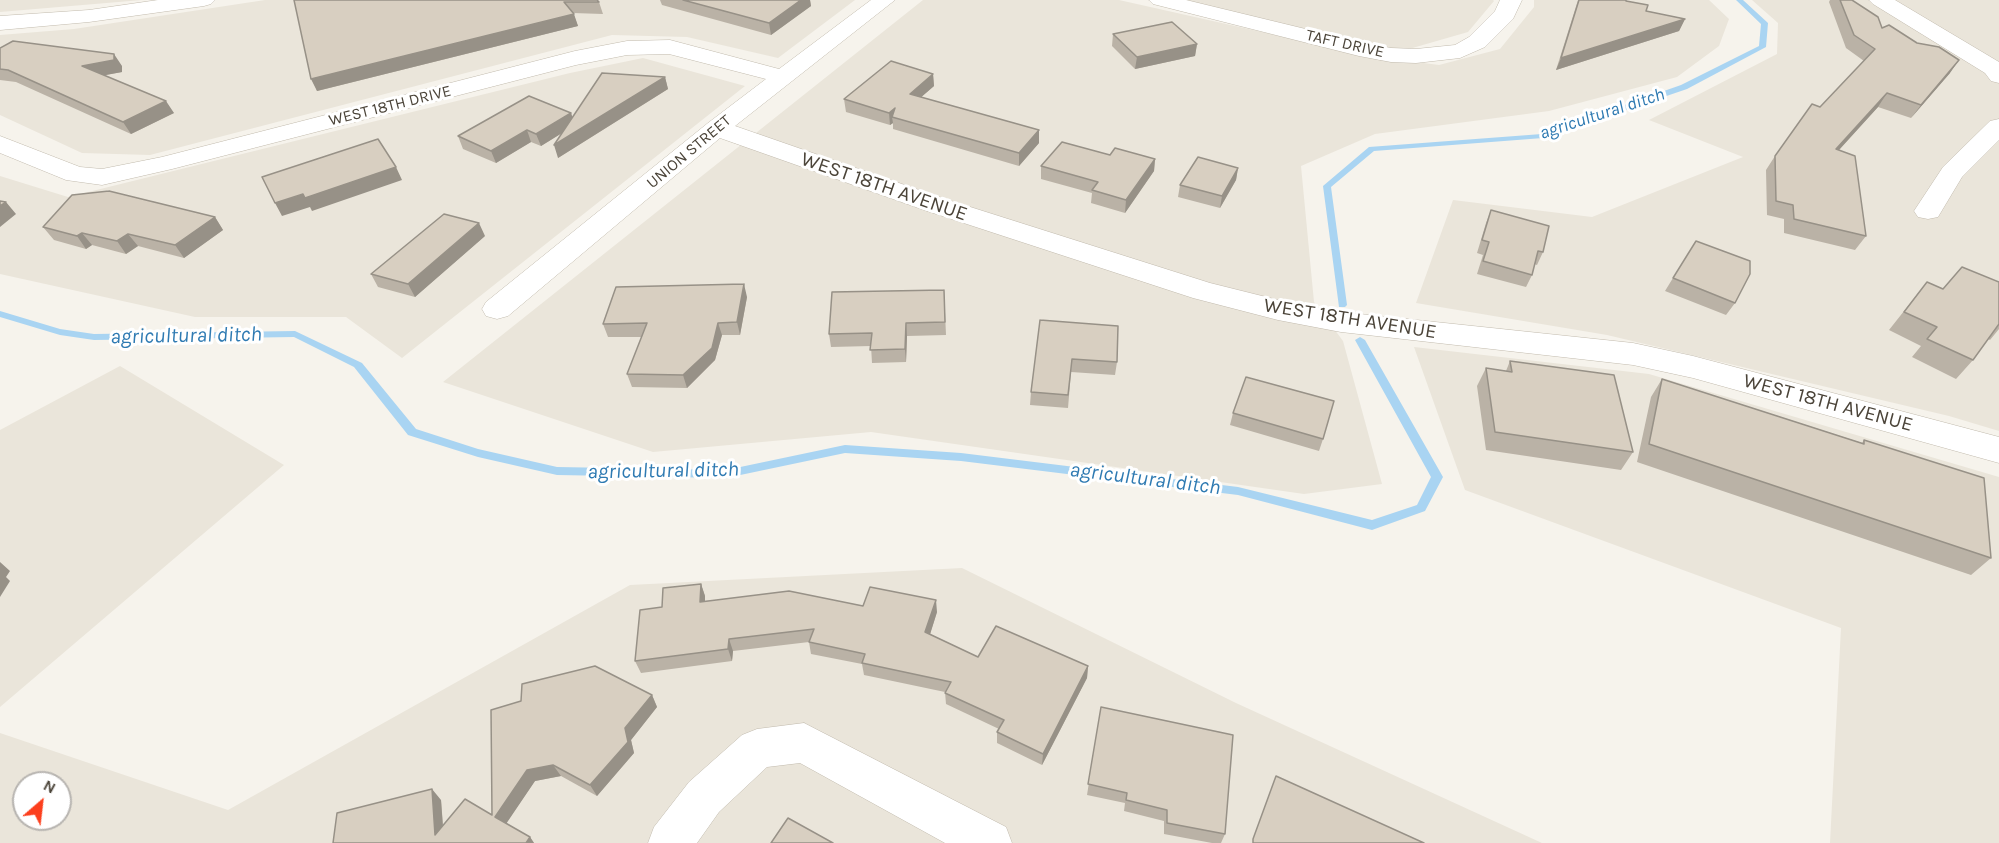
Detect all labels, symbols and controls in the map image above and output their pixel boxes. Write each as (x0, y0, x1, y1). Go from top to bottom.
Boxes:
street label: TAFT DRIVE (1304, 26, 1386, 62)
street label: WEST 18TH DRIVE (327, 82, 453, 130)
water label: agricultural ditch (1537, 84, 1667, 144)
street label: UNION STREET (643, 111, 735, 193)
street label: WEST 18TH AVENUE (798, 147, 970, 227)
street label: WEST 18TH AVENUE (1262, 294, 1438, 344)
water label: agricultural ditch (110, 322, 262, 350)
street label: WEST 18TH AVENUE (1741, 369, 1915, 437)
water label: agricultural ditch (587, 457, 739, 485)
water label: agricultural ditch (1068, 457, 1222, 501)
north arrow (12, 771, 72, 831)
text: N (40, 775, 59, 798)

